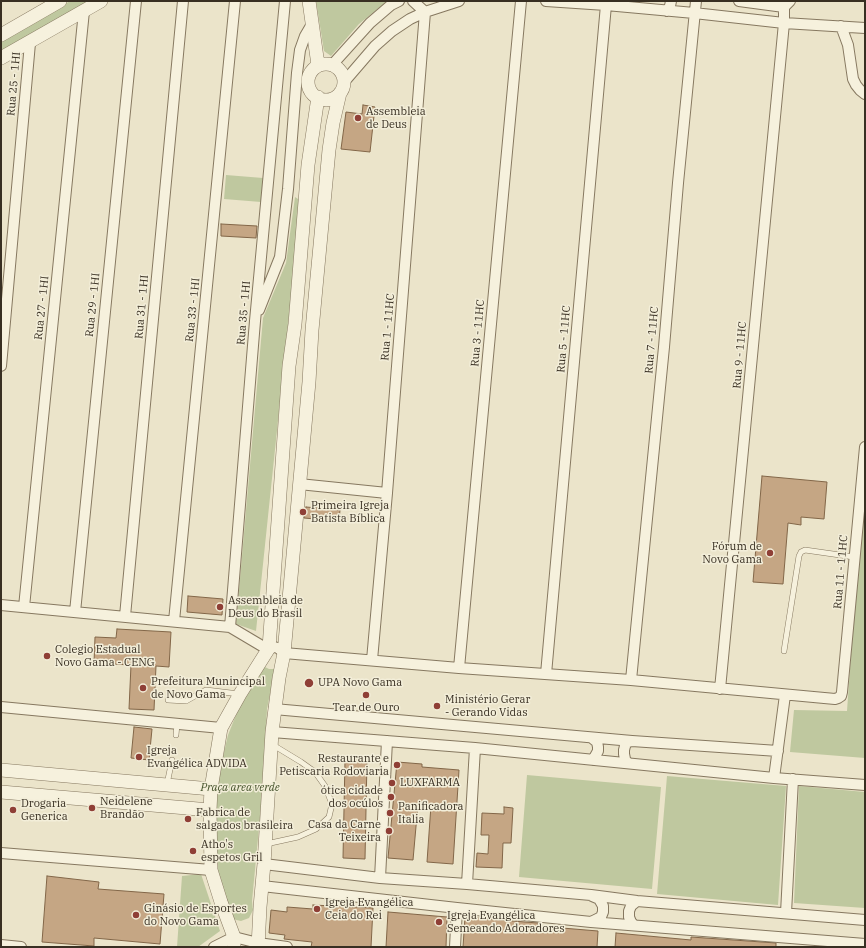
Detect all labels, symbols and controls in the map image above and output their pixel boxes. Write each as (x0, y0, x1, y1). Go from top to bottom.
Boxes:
street label: Rua 25 - 1HI (5, 51, 23, 117)
place label: Assembleia de Deus (366, 105, 426, 131)
marker: Assembleia de Deus (353, 113, 363, 123)
street label: Rua 29 - 1HI (83, 272, 103, 338)
street label: Rua 31 - 1HI (133, 274, 151, 340)
street label: Rua 27 - 1HI (32, 275, 52, 341)
street label: Rua 33 - 1HI (183, 277, 203, 343)
street label: Rua 35 - 1HI (235, 280, 253, 346)
street label: Rua 1 - 11HC (378, 293, 398, 361)
street label: Rua 3 - 11HC (468, 299, 488, 367)
street label: Rua 5 - 11HC (554, 305, 574, 373)
street label: Rua 7 - 11HC (642, 306, 662, 374)
street label: Rua 9 - 11HC (730, 321, 750, 389)
place label: Primeira Igreja Batista Bíblica (311, 499, 389, 525)
marker: Primeira Igreja Batista Bíblica (298, 507, 308, 517)
street label: Rua 11 - 11HC (831, 534, 851, 610)
place label: Fórum de Novo Gama (702, 540, 762, 566)
marker: Fórum de Novo Gama (765, 548, 775, 558)
place label: Assembleia de Deus do Brasil (228, 594, 303, 620)
marker: Assembleia de Deus do Brasil (215, 602, 225, 612)
place label: Colegio Estadual Novo Gama - CENG (55, 643, 155, 669)
marker: Colegio Estadual Novo Gama - CENG (42, 651, 52, 661)
place label: Prefeitura Munincipal de Novo Gama (151, 675, 265, 701)
place label: UPA Novo Gama (318, 676, 402, 690)
marker: UPA Novo Gama (303, 677, 315, 689)
marker: Prefeitura Munincipal de Novo Gama (138, 683, 148, 693)
marker: Tear de Ouro (361, 690, 371, 700)
place label: Ministério Gerar - Gerando Vidas (445, 693, 530, 719)
place label: Tear de Ouro (332, 701, 400, 715)
marker: Ministério Gerar - Gerando Vidas (432, 701, 442, 711)
place label: Igreja Evangélica ADVIDA (147, 744, 247, 770)
marker: Igreja Evangélica ADVIDA (134, 752, 144, 762)
place label: Restaurante e Petiscaria Rodoviaria (279, 752, 389, 778)
marker: Restaurante e Petiscaria Rodoviaria (392, 760, 402, 770)
place label: LUXFARMA (400, 776, 460, 790)
marker: LUXFARMA (387, 778, 397, 788)
park label: Praça area verde (200, 781, 280, 795)
place label: ótica cidade dos ocúlos (321, 784, 383, 810)
marker: ótica cidade dos ocúlos (386, 792, 396, 802)
place label: Neidelene Brandão (100, 795, 153, 821)
place label: Drogaria Generica (21, 797, 68, 823)
place label: Panificadora Italia (398, 800, 464, 826)
marker: Neidelene Brandão (87, 803, 97, 813)
marker: Drogaria Generica (8, 805, 18, 815)
place label: Fabrica de salgados brasileira (196, 806, 293, 832)
marker: Panificadora Italia (385, 808, 395, 818)
marker: Fabrica de salgados brasileira (183, 814, 193, 824)
place label: Casa da Carne Teixeira (308, 818, 381, 844)
marker: Casa da Carne Teixeira (384, 826, 394, 836)
place label: Atho's espetos Gril (201, 838, 263, 864)
marker: Atho's espetos Gril (188, 846, 198, 856)
place label: Igreja Evangélica Ceia do Rei (325, 896, 413, 922)
place label: Ginásio de Esportes do Novo Gama (144, 902, 247, 928)
marker: Igreja Evangélica Ceia do Rei (312, 904, 322, 914)
place label: Igreja Evangélica Semeando Adoradores (447, 909, 565, 935)
marker: Ginásio de Esportes do Novo Gama (131, 910, 141, 920)
marker: Igreja Evangélica Semeando Adoradores (434, 917, 444, 927)

